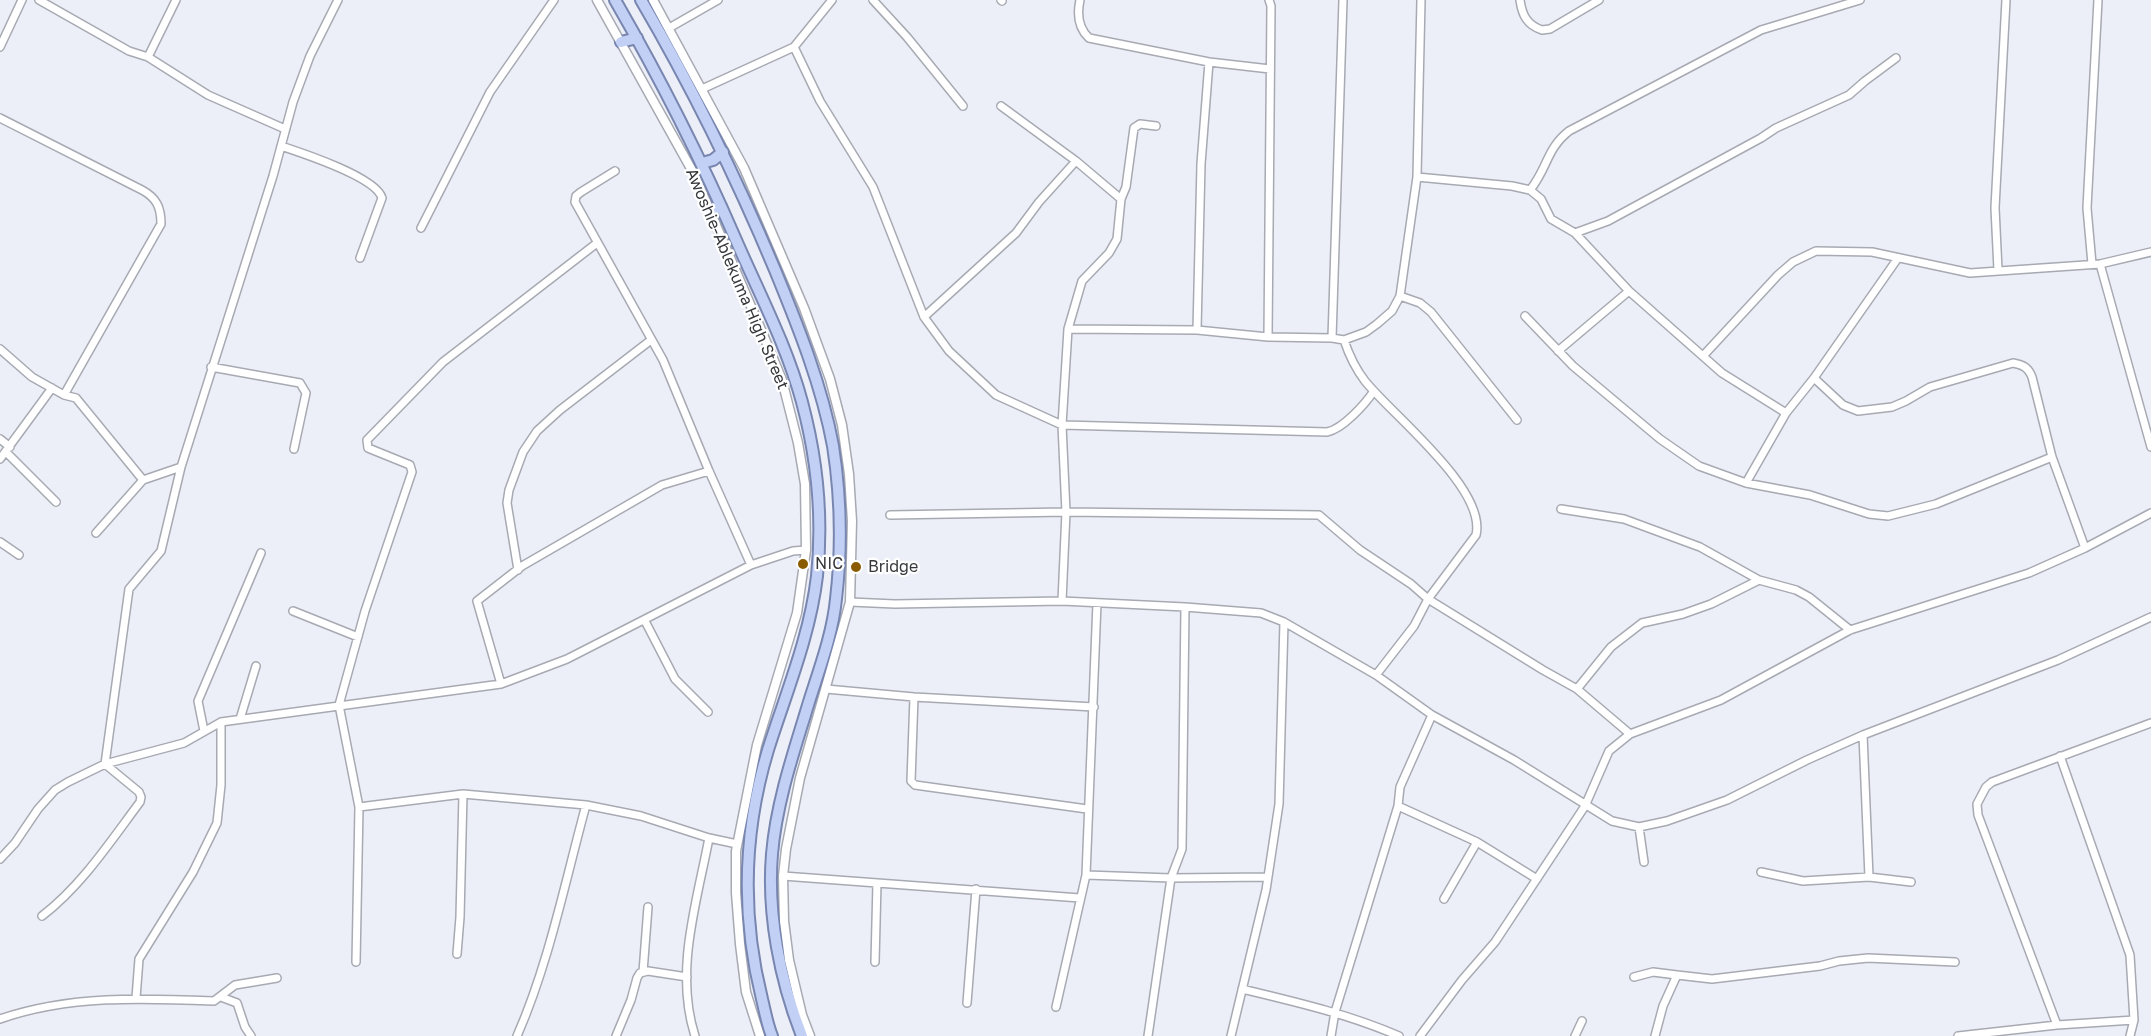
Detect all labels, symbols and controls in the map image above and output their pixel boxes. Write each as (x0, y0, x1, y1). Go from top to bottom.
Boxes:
street label: Awoshie-Ablekuma High Street (682, 165, 792, 393)
place label: NIC (815, 554, 843, 574)
marker: NIC (796, 557, 810, 571)
place label: Bridge (868, 557, 918, 577)
marker: Bridge (849, 560, 863, 574)

